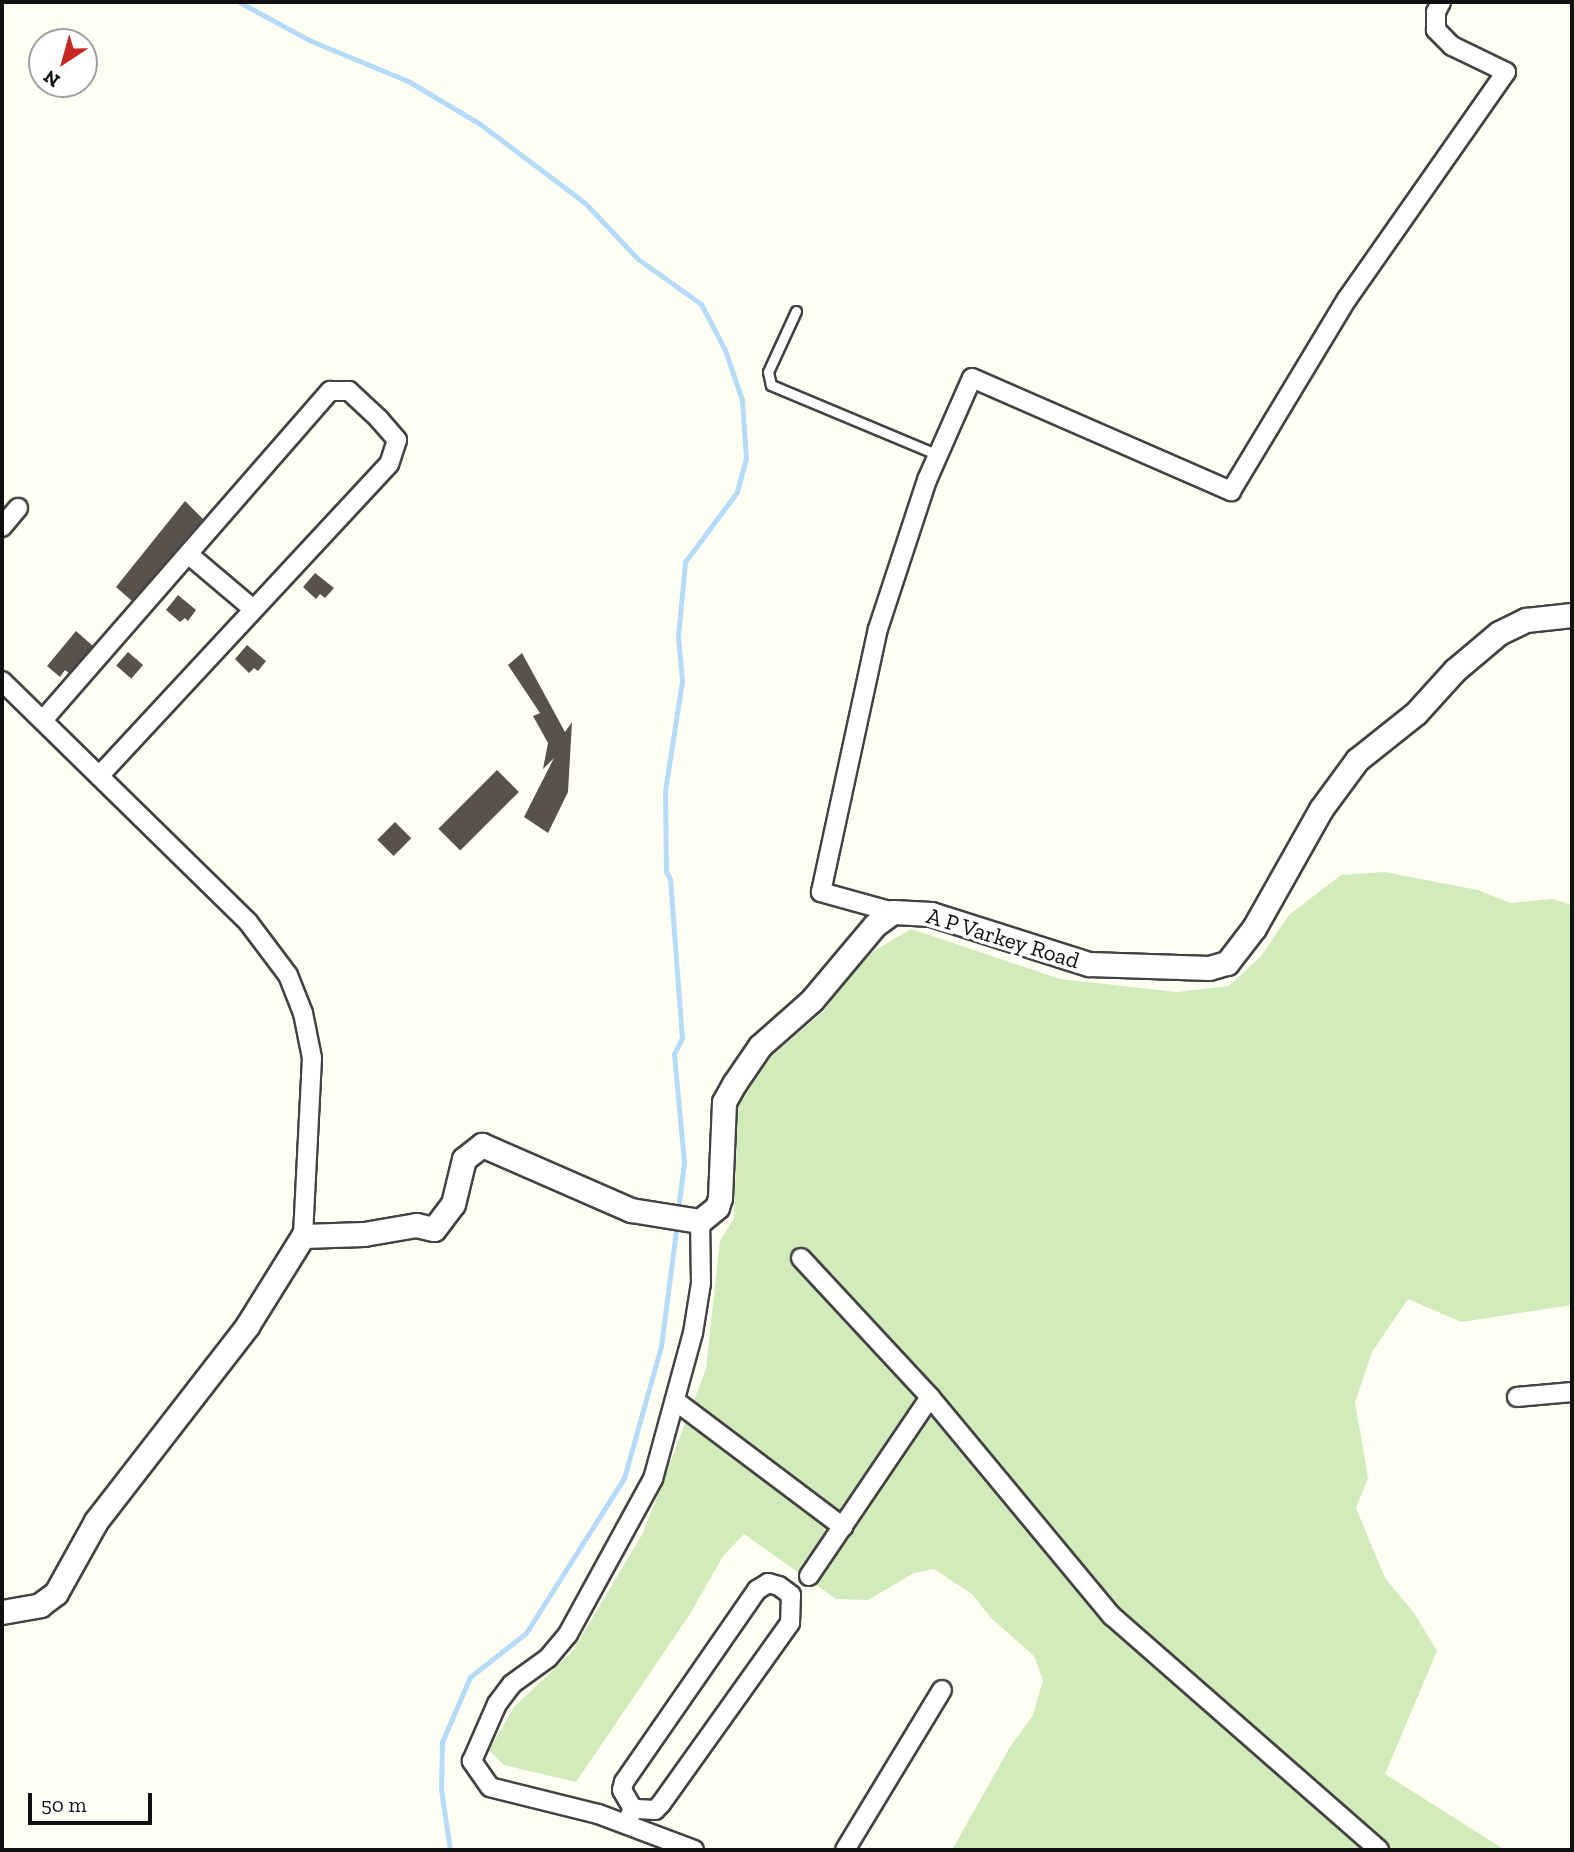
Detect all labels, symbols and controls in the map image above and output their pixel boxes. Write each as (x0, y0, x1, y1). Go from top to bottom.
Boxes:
north arrow (28, 28, 98, 98)
text: N (39, 65, 64, 92)
street label: A P Varkey Road (922, 901, 1084, 975)
scale bar (32, 1778, 156, 1822)
text: 50 m (41, 1792, 87, 1817)

